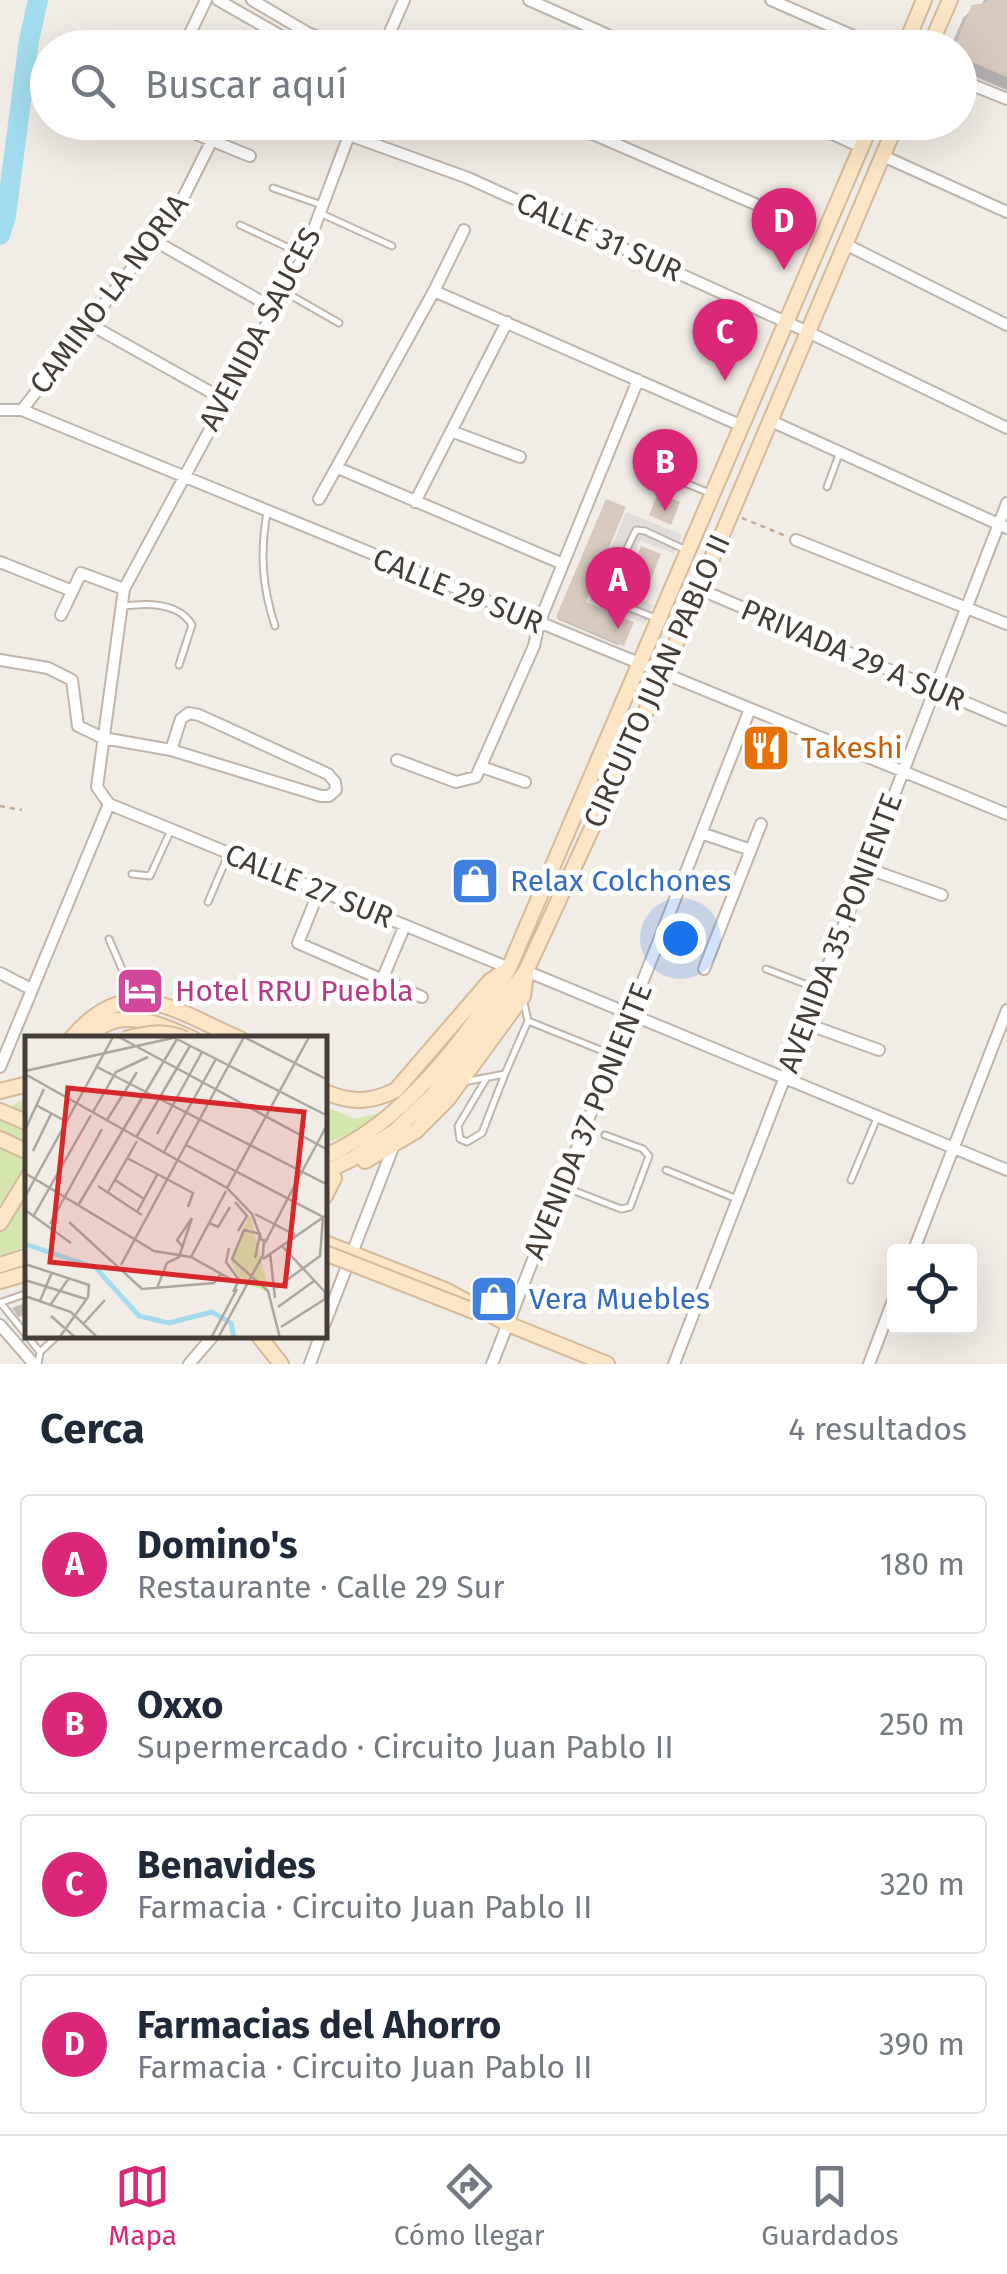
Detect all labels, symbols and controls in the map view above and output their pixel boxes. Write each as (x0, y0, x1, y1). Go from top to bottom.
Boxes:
search box (30, 30, 977, 140)
icon: search (65, 58, 120, 113)
text: Buscar aquí (145, 62, 347, 108)
street label: CALLE 31 SUR (511, 184, 687, 290)
street label: CAMINO LA NORIA (22, 186, 196, 401)
pin: D (752, 188, 816, 270)
street label: AVENIDA SAUCES (191, 221, 329, 437)
pin: C (692, 298, 758, 381)
pin: B (632, 428, 698, 511)
street label: CIRCUITO JUAN PABLO II (576, 529, 738, 833)
street label: CALLE 29 SUR (368, 541, 548, 641)
pin: A (586, 546, 650, 629)
street label: PRIVADA 29 A SUR (736, 592, 970, 718)
restaurant icon: Takeshi (740, 722, 792, 774)
place label: Takeshi (801, 730, 903, 766)
street label: AVENIDA 35 PONIENTE (770, 788, 910, 1078)
street label: CALLE 27 SUR (220, 836, 398, 936)
shop icon: Relax Colchones (449, 855, 501, 907)
place label: Relax Colchones (510, 863, 731, 899)
your location (655, 913, 706, 964)
hotel icon: Hotel RRU Puebla (114, 965, 166, 1017)
place label: Hotel RRU Puebla (175, 973, 414, 1009)
street label: AVENIDA 37 PONIENTE (516, 978, 660, 1264)
inset map (25, 1036, 328, 1339)
map controls (887, 1244, 977, 1334)
button: locate (887, 1244, 977, 1334)
shop icon: Vera Muebles (468, 1273, 520, 1325)
place label: Vera Muebles (529, 1281, 710, 1317)
text: Cerca (40, 1404, 145, 1454)
text: 4 resultados (788, 1410, 967, 1448)
text: Domino's (137, 1522, 298, 1568)
text: A (65, 1545, 84, 1583)
text: 180 m (880, 1545, 965, 1583)
text: Restaurante · Calle 29 Sur (137, 1568, 505, 1606)
text: Oxxo (137, 1682, 224, 1728)
text: B (65, 1705, 84, 1743)
text: 250 m (879, 1705, 965, 1743)
text: Supermercado · Circuito Juan Pablo II (137, 1728, 674, 1766)
text: Benavides (137, 1842, 316, 1888)
text: C (65, 1865, 84, 1903)
text: 320 m (880, 1865, 965, 1903)
text: Farmacia · Circuito Juan Pablo II (137, 1888, 593, 1926)
text: Farmacias del Ahorro (137, 2002, 501, 2048)
text: D (64, 2025, 85, 2063)
text: 390 m (879, 2025, 965, 2063)
text: Farmacia · Circuito Juan Pablo II (137, 2048, 593, 2086)
tab: Mapa (108, 2159, 177, 2252)
tab: Cómo llegar (394, 2159, 545, 2252)
tab: Guardados (761, 2159, 899, 2252)

